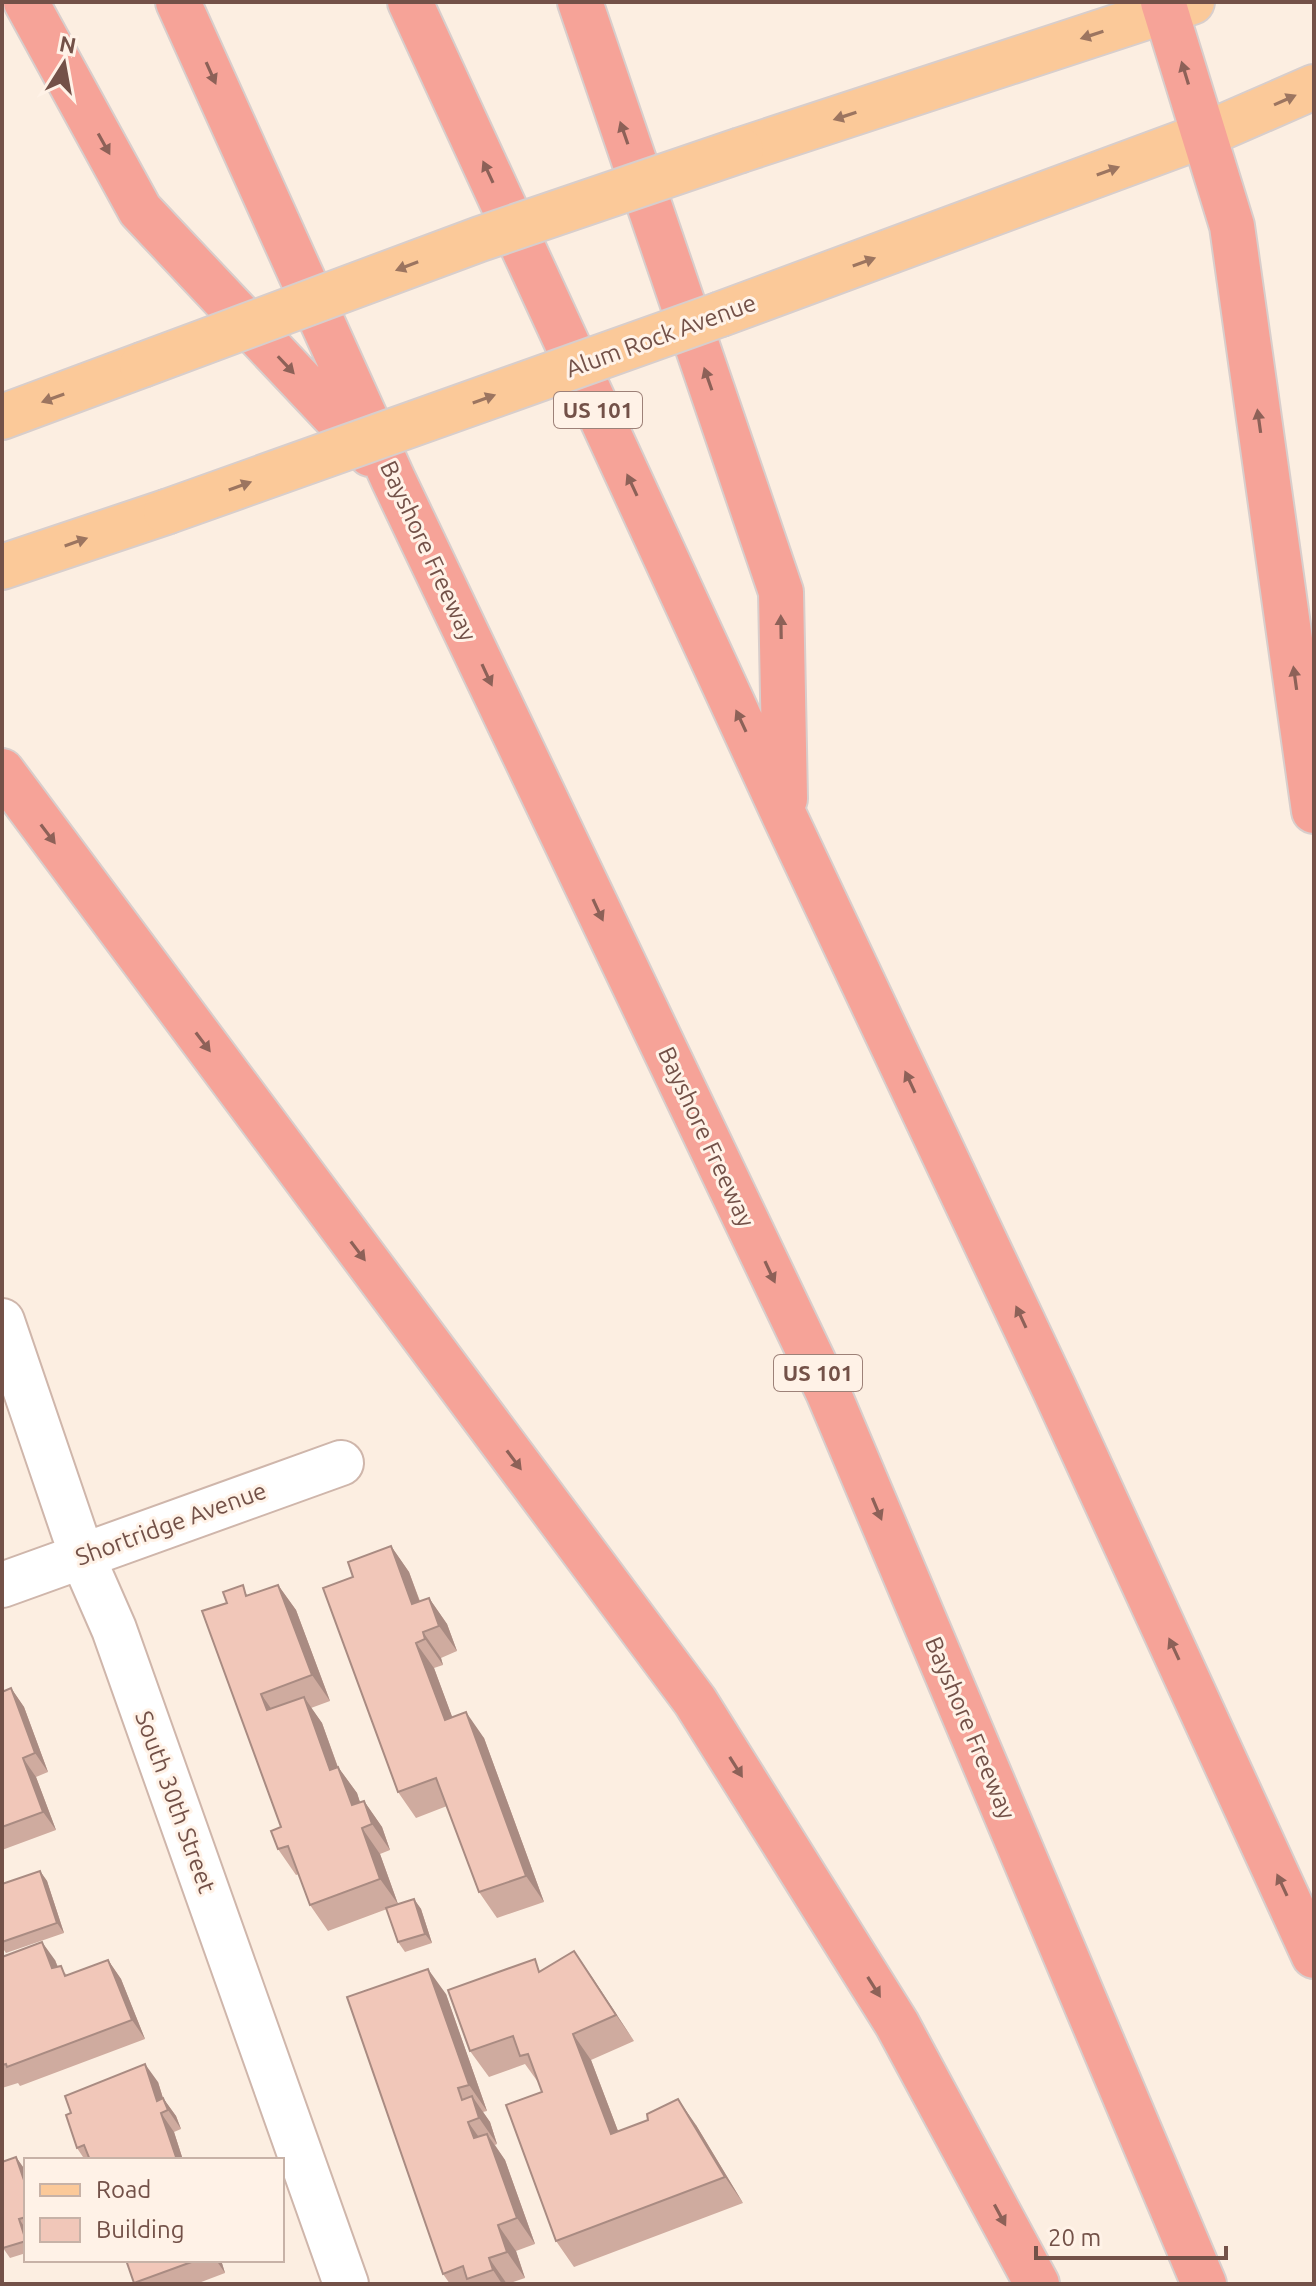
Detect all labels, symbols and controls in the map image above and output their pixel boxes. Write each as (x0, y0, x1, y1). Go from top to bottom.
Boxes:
north arrow (24, 24, 104, 104)
one-way arrow (1079, 29, 1103, 41)
text: N (57, 30, 78, 58)
one-way arrow (1178, 60, 1191, 84)
one-way arrow (204, 61, 217, 85)
one-way arrow (1273, 93, 1297, 107)
one-way arrow (832, 110, 856, 122)
one-way arrow (618, 121, 630, 145)
one-way arrow (96, 133, 110, 155)
one-way arrow (481, 160, 495, 184)
one-way arrow (1096, 164, 1120, 177)
one-way arrow (853, 255, 877, 268)
one-way arrow (395, 260, 419, 273)
street label: Alum Rock Avenue (562, 289, 760, 382)
one-way arrow (276, 355, 294, 374)
one-way arrow (702, 367, 714, 391)
one-way arrow (473, 392, 497, 404)
road number: US 101 (554, 392, 642, 428)
one-way arrow (41, 393, 65, 405)
one-way arrow (1252, 408, 1265, 433)
street label: Bayshore Freeway (375, 457, 482, 645)
one-way arrow (625, 473, 639, 496)
one-way arrow (228, 479, 252, 491)
one-way arrow (64, 536, 88, 548)
one-way arrow (775, 614, 788, 639)
one-way arrow (480, 664, 494, 687)
one-way arrow (1288, 665, 1301, 690)
one-way arrow (734, 709, 747, 733)
one-way arrow (40, 823, 55, 844)
one-way arrow (591, 899, 605, 922)
one-way arrow (195, 1032, 211, 1053)
street label: Bayshore Freeway (653, 1043, 760, 1231)
one-way arrow (903, 1071, 917, 1094)
one-way arrow (350, 1241, 366, 1261)
one-way arrow (763, 1260, 777, 1283)
one-way arrow (1014, 1306, 1028, 1329)
road number: US 101 (774, 1355, 862, 1391)
one-way arrow (505, 1449, 521, 1470)
street label: Shortridge Avenue (72, 1476, 270, 1571)
one-way arrow (870, 1497, 883, 1520)
street label: Bayshore Freeway (920, 1633, 1021, 1823)
one-way arrow (1167, 1637, 1180, 1661)
street label: South 30th Street (130, 1707, 221, 1897)
one-way arrow (729, 1756, 743, 1778)
one-way arrow (1275, 1874, 1288, 1897)
one-way arrow (867, 1976, 881, 1998)
legend (24, 2158, 284, 2262)
text: Road (96, 2176, 151, 2203)
one-way arrow (992, 2204, 1006, 2226)
scale bar (1036, 2210, 1226, 2260)
text: Building (96, 2216, 184, 2243)
text: 20 m (1048, 2224, 1101, 2251)

